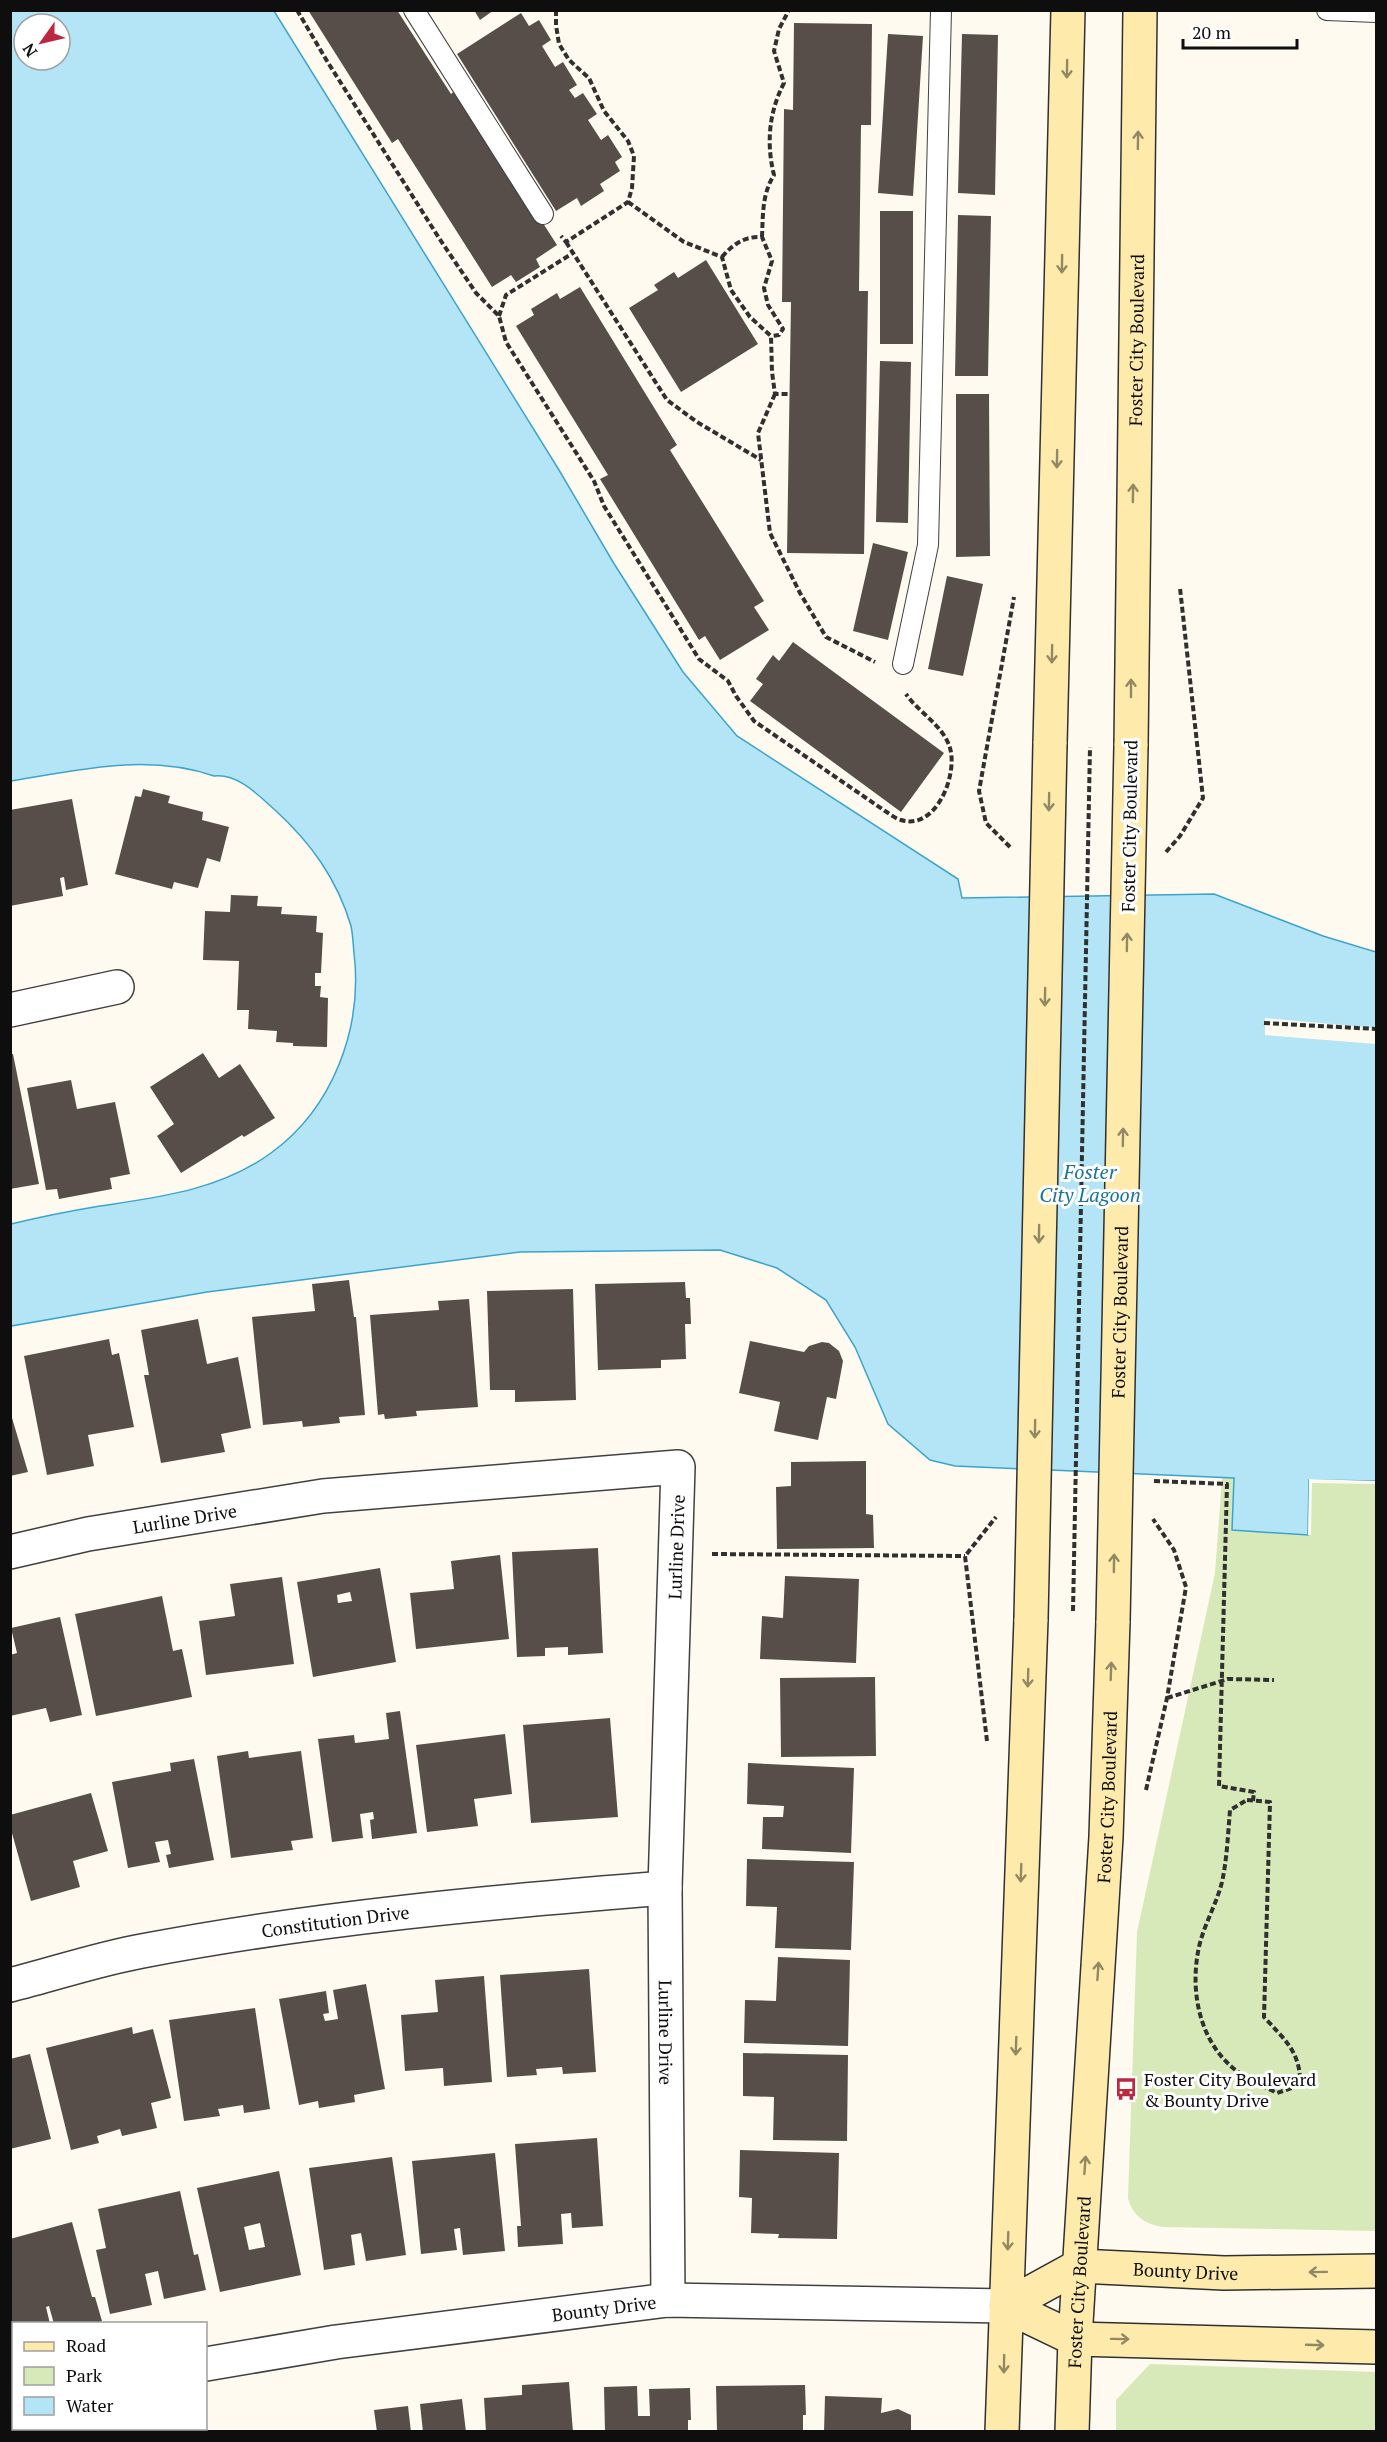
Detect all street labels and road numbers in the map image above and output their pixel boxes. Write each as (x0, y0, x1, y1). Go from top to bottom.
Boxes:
street label: Foster City Boulevard (1123, 254, 1149, 426)
street label: Foster City Boulevard (1115, 740, 1143, 912)
street label: Foster City Boulevard (1106, 1226, 1133, 1399)
street label: Lurline Drive (662, 1494, 690, 1600)
street label: Lurline Drive (131, 1498, 238, 1539)
street label: Foster City Boulevard (1091, 1710, 1122, 1884)
street label: Constitution Drive (260, 1900, 411, 1943)
street label: Lurline Drive (654, 1980, 678, 2085)
street label: Foster City Boulevard (1062, 2195, 1096, 2369)
street label: Bounty Drive (1133, 2257, 1238, 2285)
street label: Bounty Drive (550, 2290, 658, 2327)

